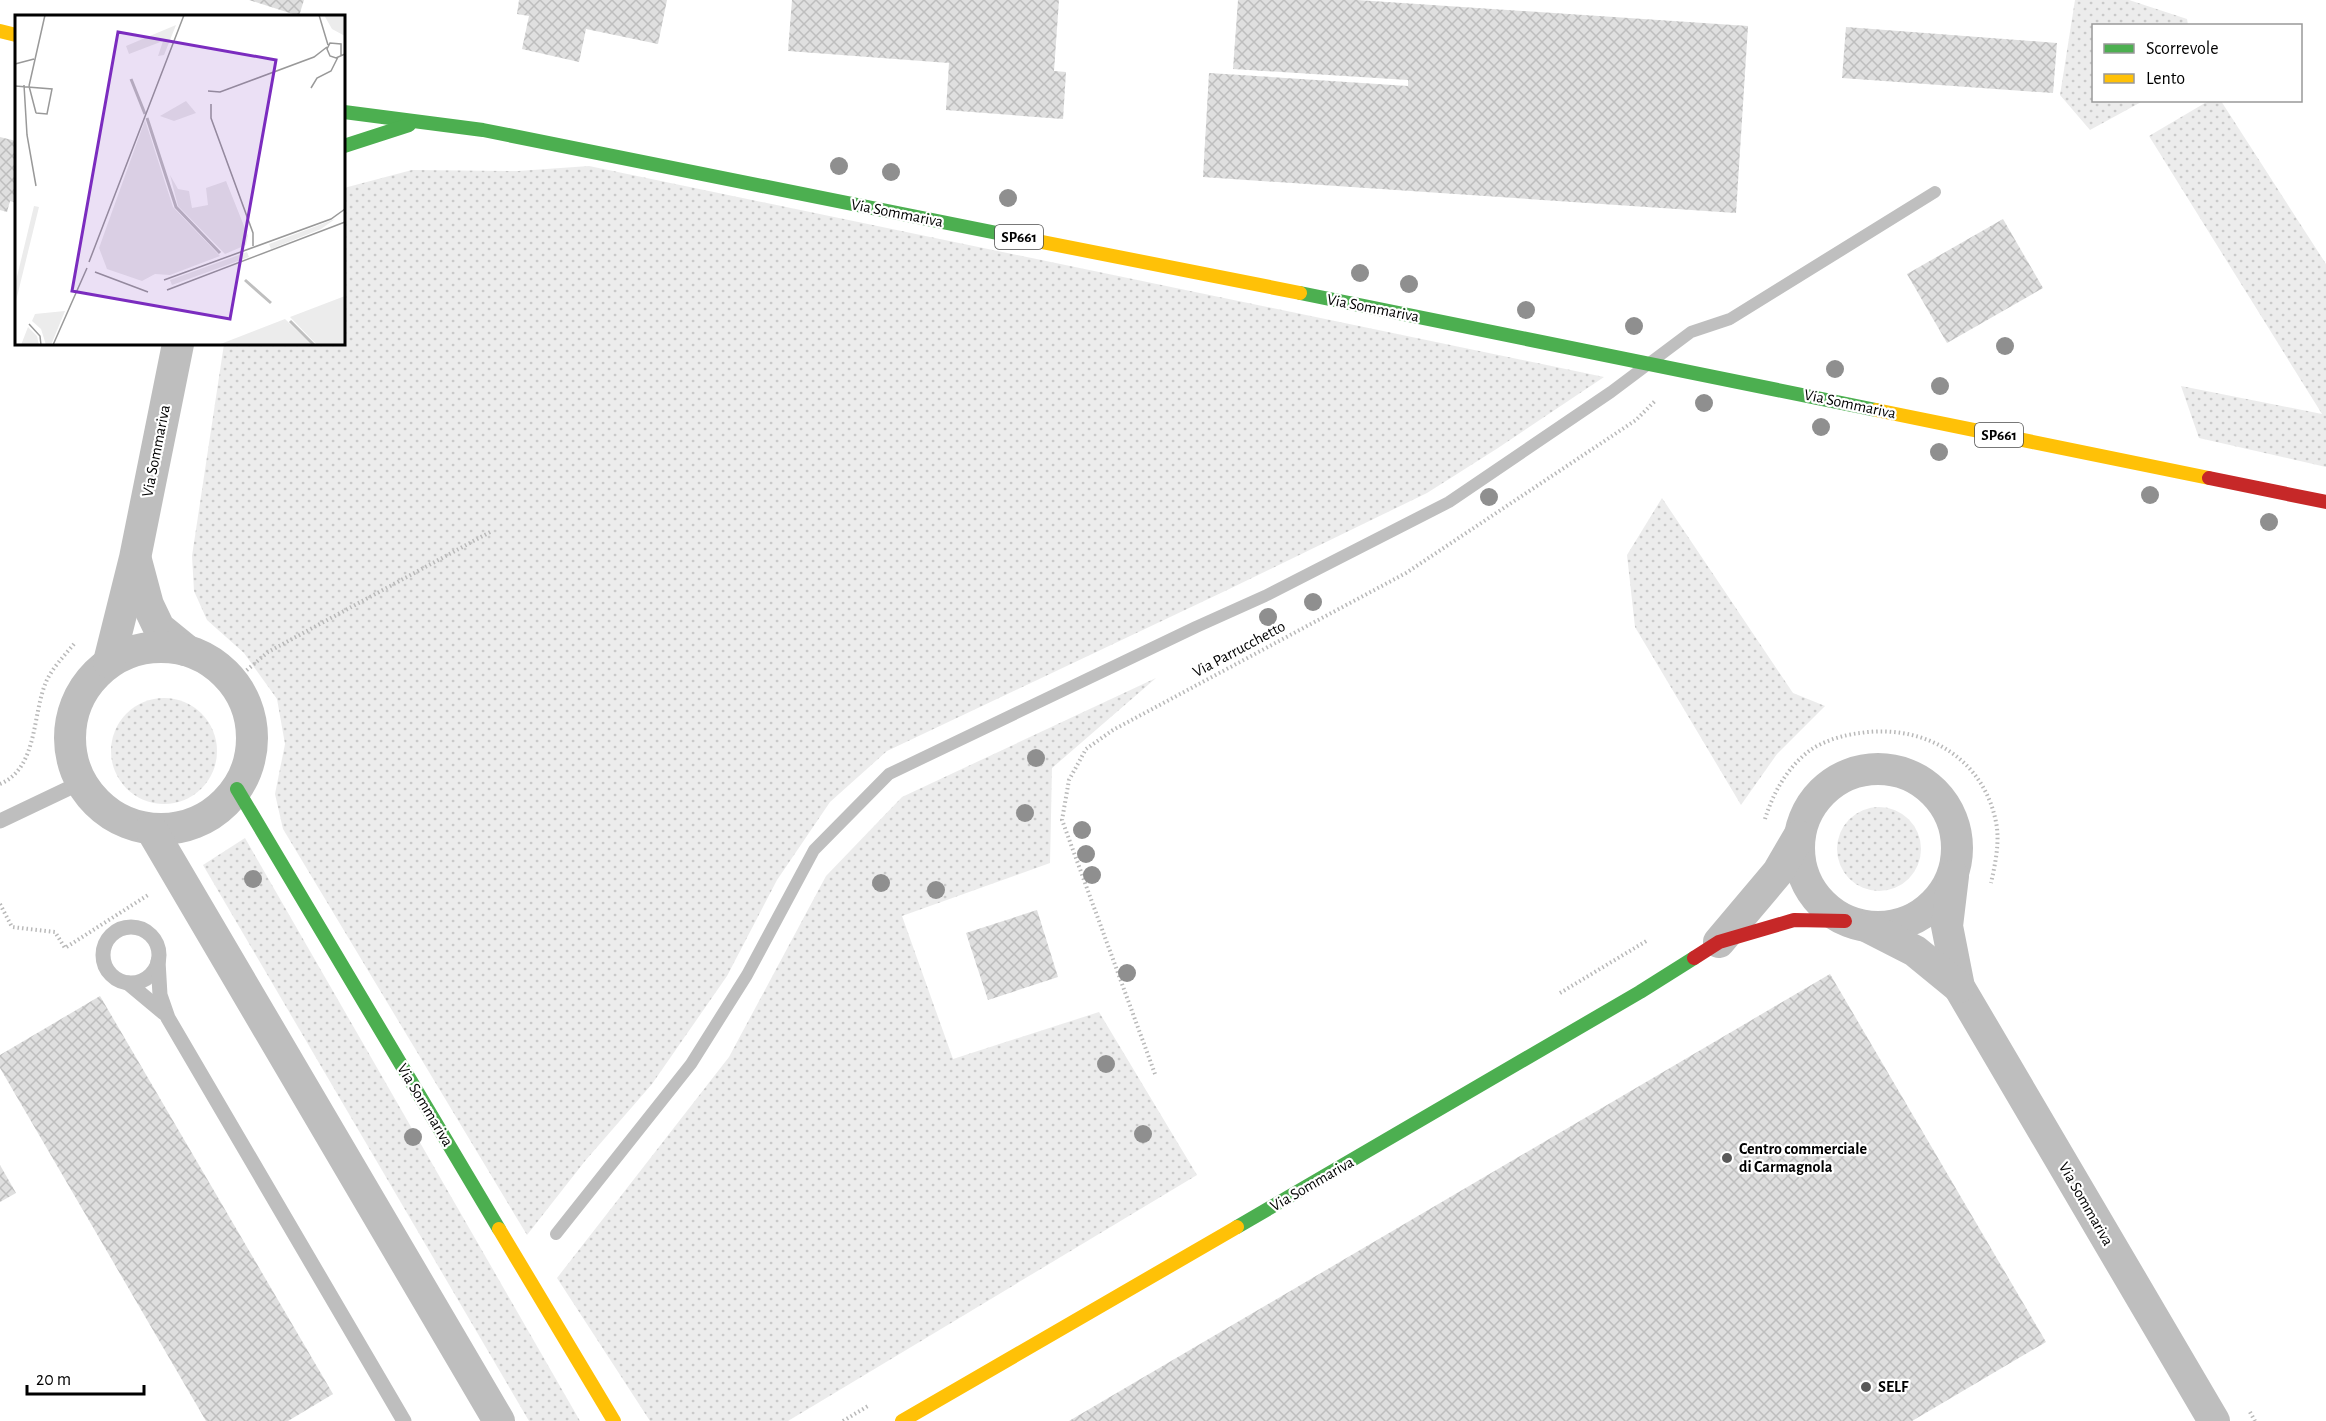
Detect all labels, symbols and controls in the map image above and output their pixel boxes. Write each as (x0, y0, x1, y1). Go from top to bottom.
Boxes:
inset map (15, 15, 345, 345)
legend (2092, 24, 2302, 102)
text: Scorrevole (2146, 40, 2219, 58)
text: Lento (2146, 70, 2185, 88)
street label: Via Sommariva (850, 196, 944, 230)
road number: SP661 (995, 225, 1043, 249)
street label: Via Sommariva (1326, 291, 1420, 325)
street label: Via Sommariva (1803, 386, 1897, 422)
street label: Via Sommariva (139, 404, 173, 498)
road number: SP661 (1975, 423, 2023, 447)
street label: Via Parrucchetto (1190, 618, 1288, 680)
street label: Via Sommariva (394, 1061, 456, 1149)
place label: Centro commerciale di Carmagnola (1739, 1141, 1867, 1175)
marker: Centro commerciale di Carmagnola (1720, 1151, 1734, 1165)
street label: Via Sommariva (1268, 1154, 1356, 1214)
street label: Via Sommariva (2056, 1160, 2116, 1248)
scale bar (27, 1358, 144, 1396)
text: 20 m (36, 1371, 71, 1389)
place label: SELF (1878, 1379, 1909, 1395)
marker: SELF (1859, 1380, 1873, 1394)

